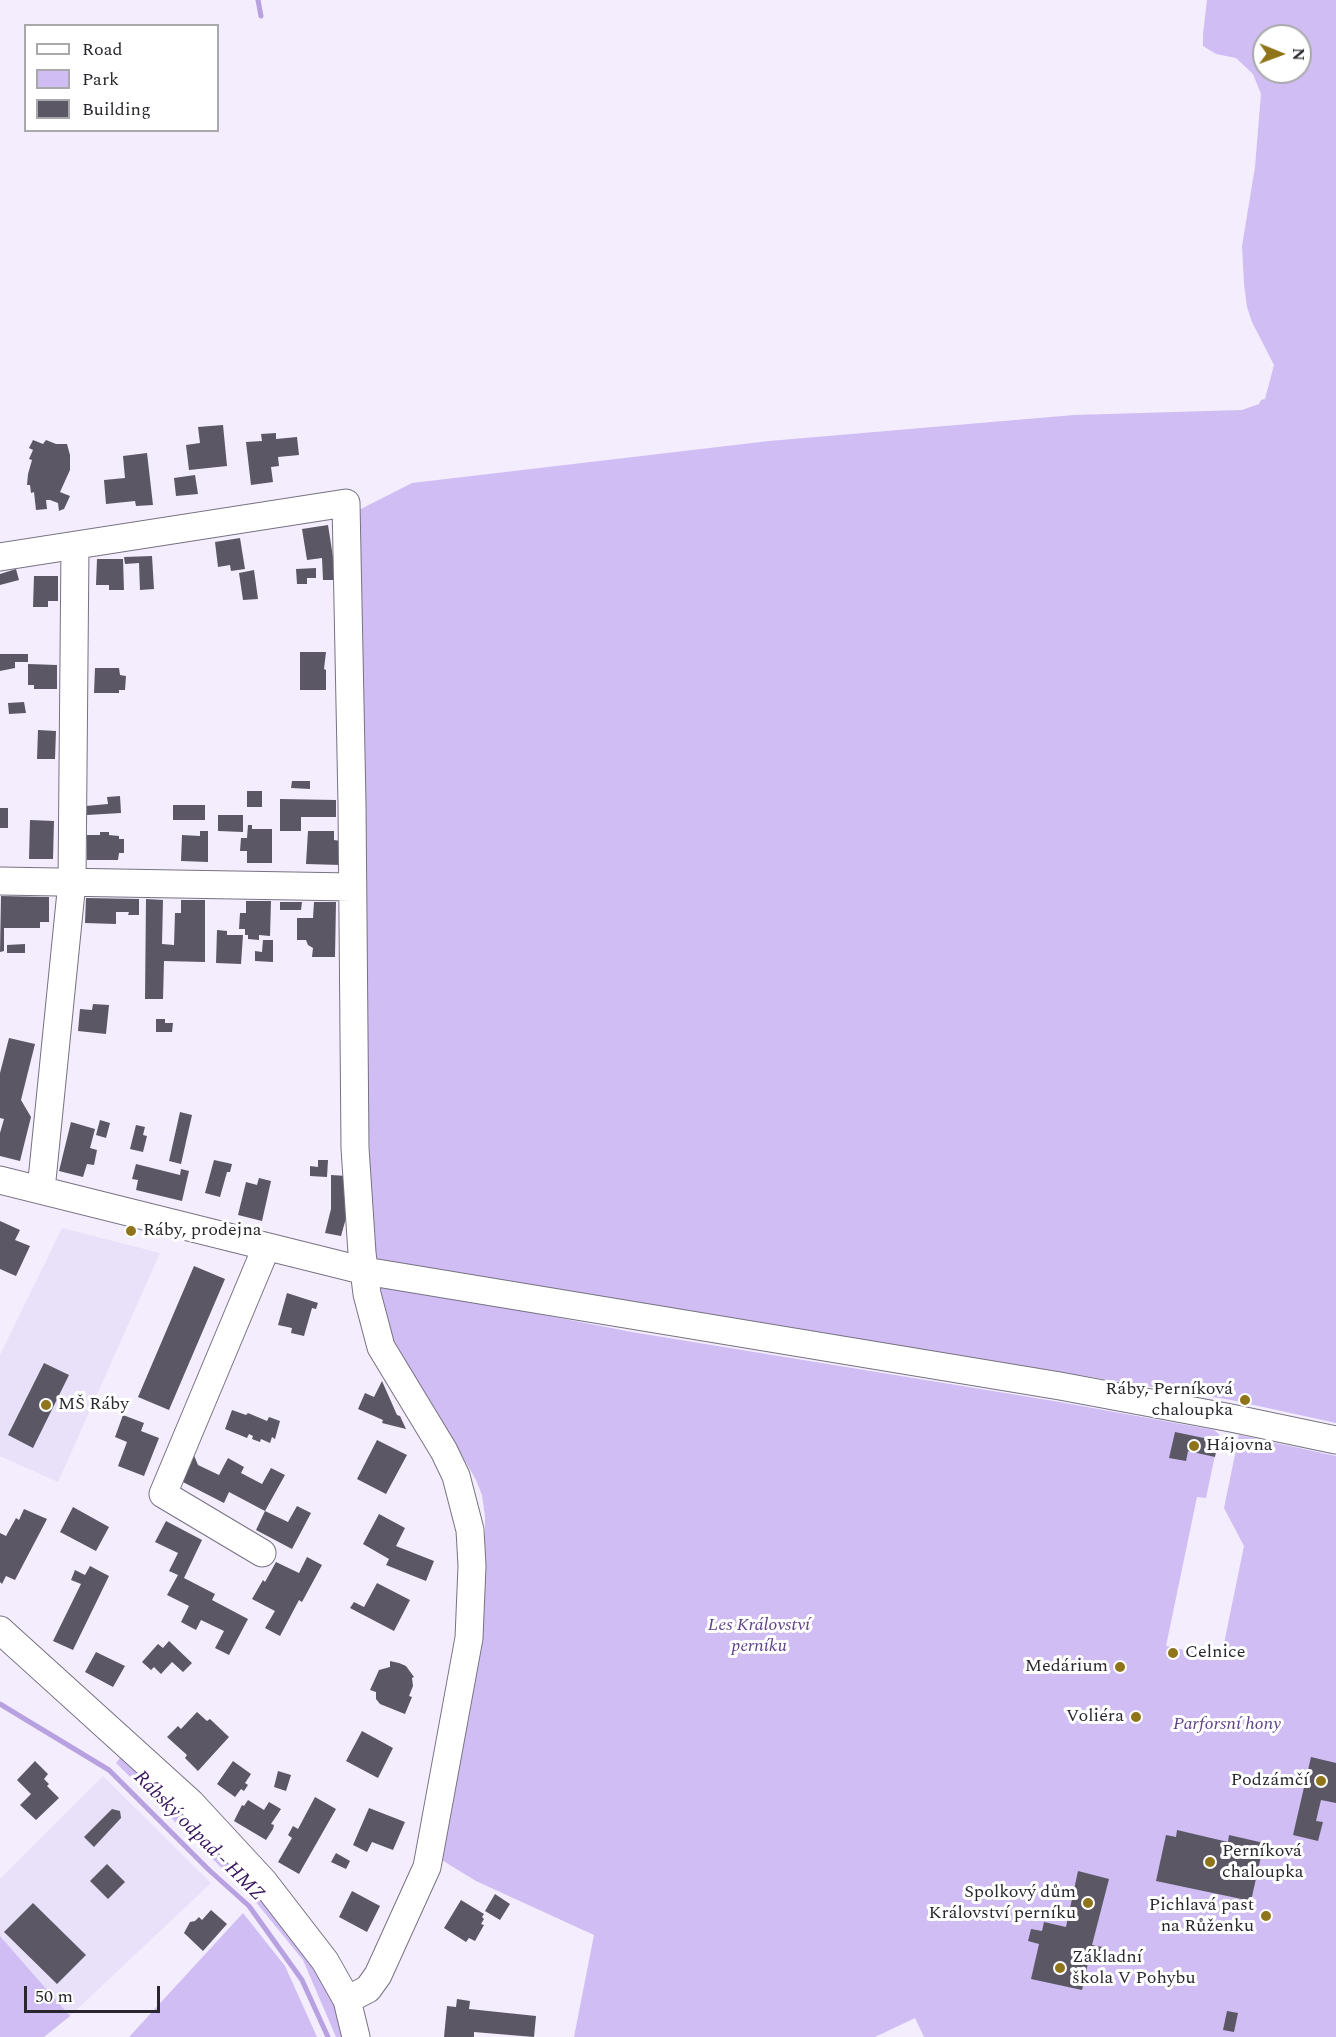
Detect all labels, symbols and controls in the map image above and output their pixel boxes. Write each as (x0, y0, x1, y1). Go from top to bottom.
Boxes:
legend (24, 24, 219, 132)
north arrow (1252, 24, 1312, 84)
text: Road (82, 36, 123, 63)
text: N (1286, 48, 1310, 61)
text: Park (82, 66, 119, 93)
text: Building (82, 96, 151, 123)
place label: Ráby, prodejna (143, 1220, 262, 1242)
marker: Ráby, prodejna (124, 1224, 138, 1238)
place label: Ráby, Perníková chaloupka (1105, 1379, 1233, 1422)
marker: Ráby, Perníková chaloupka (1238, 1393, 1252, 1407)
place label: MŠ Ráby (58, 1394, 129, 1416)
marker: MŠ Ráby (39, 1398, 53, 1412)
place label: Hájovna (1206, 1435, 1273, 1457)
marker: Hájovna (1187, 1439, 1201, 1453)
park label: Les Království perníku (708, 1615, 810, 1658)
place label: Celnice (1185, 1642, 1245, 1664)
marker: Celnice (1166, 1646, 1180, 1660)
place label: Medárium (1025, 1656, 1108, 1678)
marker: Medárium (1113, 1660, 1127, 1674)
place label: Voliéra (1066, 1706, 1124, 1728)
marker: Voliéra (1129, 1710, 1143, 1724)
park label: Parforsní hony (1173, 1714, 1281, 1736)
water label: Rábský odpad - HMZ (127, 1766, 269, 1908)
place label: Podzámčí (1231, 1770, 1309, 1792)
marker: Podzámčí (1314, 1774, 1328, 1788)
place label: Perníková chaloupka (1222, 1841, 1304, 1884)
marker: Perníková chaloupka (1203, 1855, 1217, 1869)
place label: Spolkový dům Království perníku (928, 1882, 1076, 1924)
place label: Pichlavá past na Růženku (1149, 1895, 1254, 1938)
marker: Spolkový dům Království perníku (1081, 1896, 1095, 1910)
marker: Pichlavá past na Růženku (1259, 1909, 1273, 1923)
place label: Základní škola V Pohybu (1072, 1947, 1196, 1990)
marker: Základní škola V Pohybu (1053, 1961, 1067, 1975)
scale bar (27, 1974, 164, 2012)
text: 50 m (35, 1983, 73, 2010)

